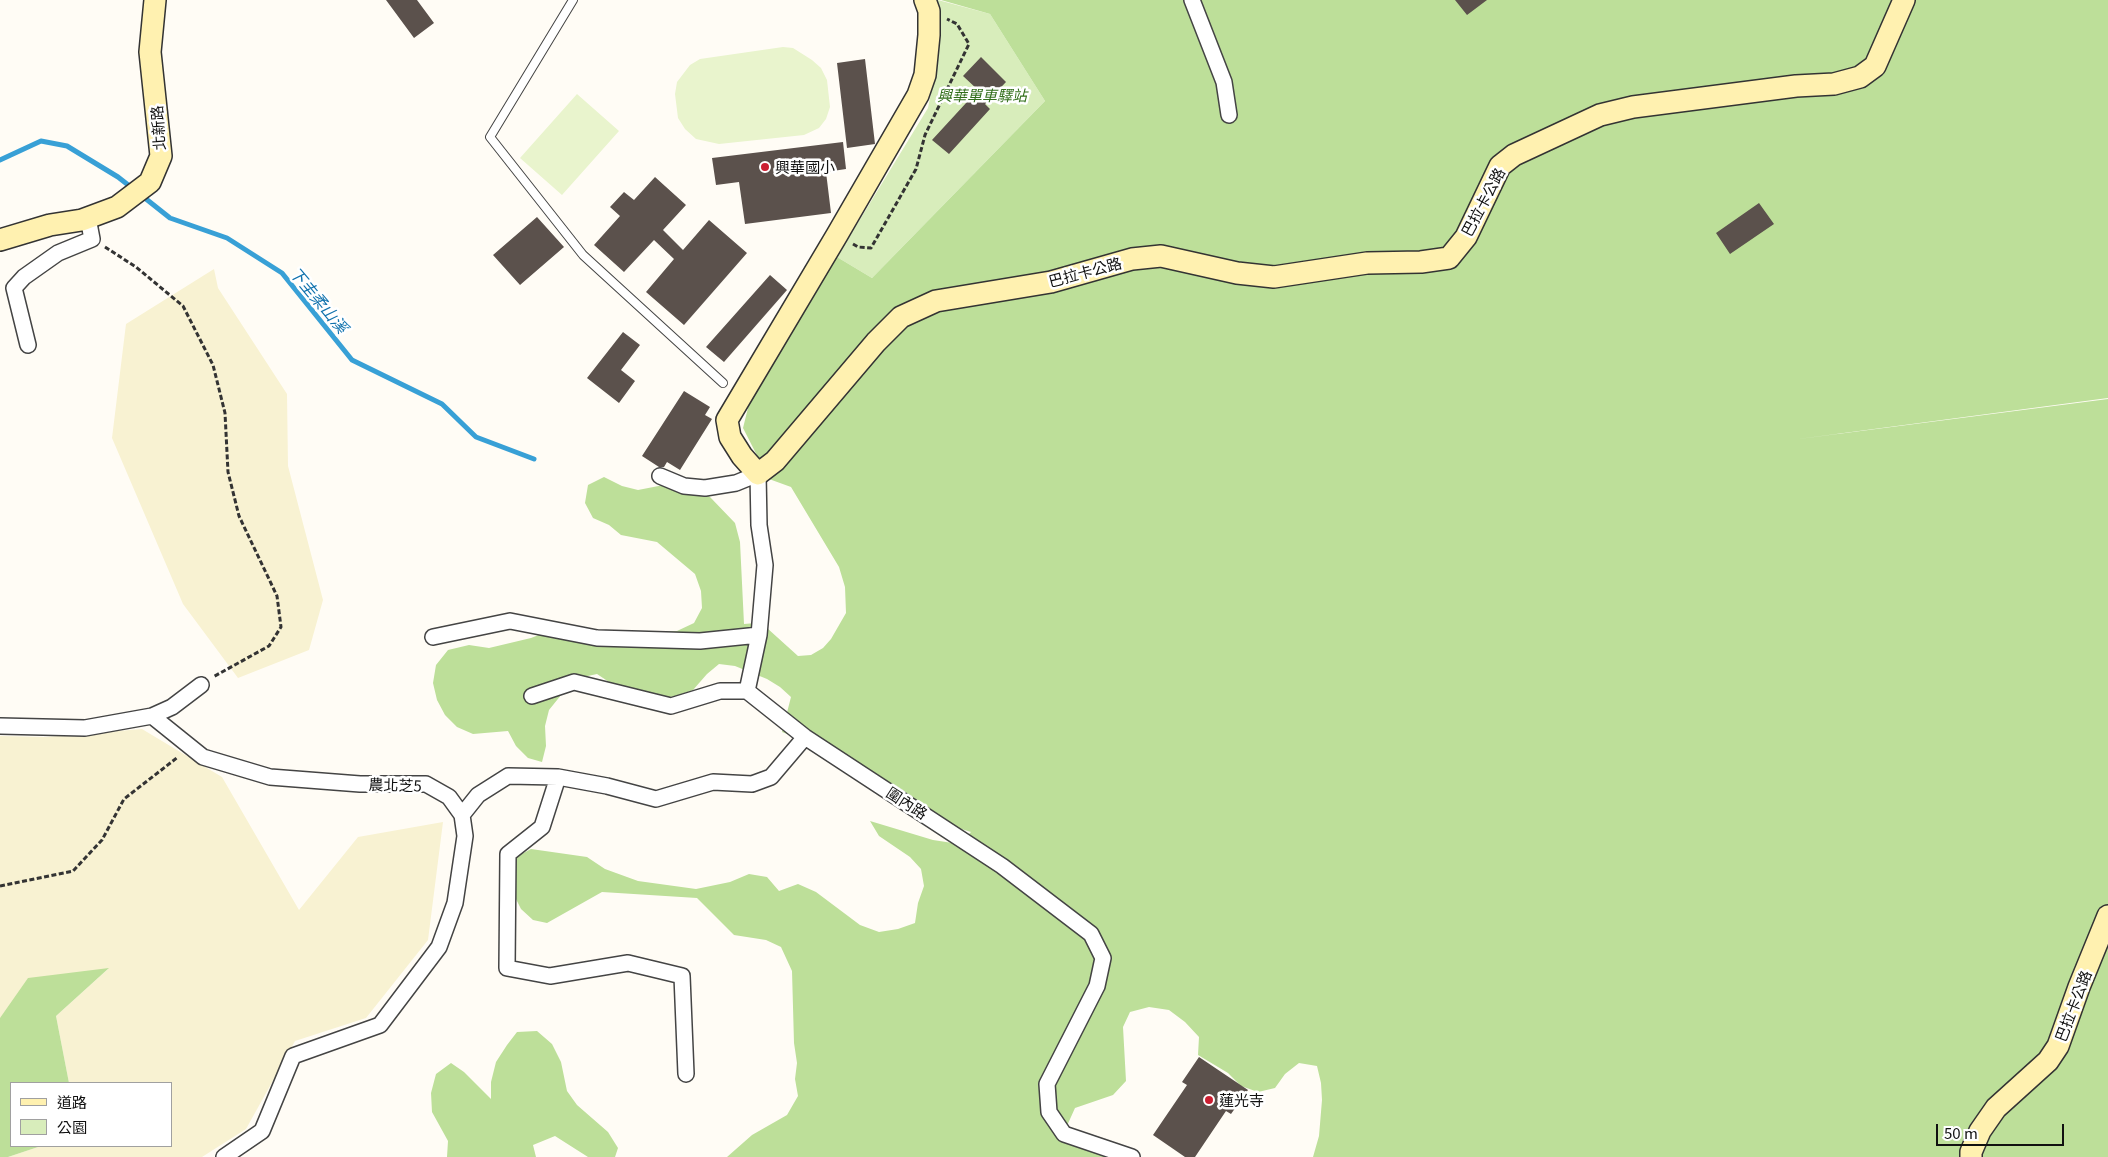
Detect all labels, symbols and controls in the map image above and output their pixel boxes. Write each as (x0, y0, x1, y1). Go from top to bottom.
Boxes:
park label: 興華單車驛站 (937, 86, 1027, 104)
street label: 北新路 (147, 105, 169, 151)
place label: 興華國小 (775, 158, 835, 176)
marker: 興華國小 (759, 161, 771, 173)
street label: 巴拉卡公路 (1457, 165, 1509, 239)
street label: 巴拉卡公路 (1046, 254, 1124, 290)
water label: 下圭柔山溪 (286, 263, 352, 337)
street label: 農北芝5 (368, 775, 422, 795)
street label: 圍內路 (883, 783, 931, 823)
street label: 巴拉卡公路 (2051, 968, 2095, 1044)
legend (10, 1082, 172, 1147)
text: 道路 (57, 1091, 87, 1112)
place label: 蓮光寺 (1219, 1091, 1264, 1109)
marker: 蓮光寺 (1203, 1094, 1215, 1106)
scale bar (1938, 1114, 2066, 1146)
text: 公園 (57, 1116, 87, 1137)
text: 50 m (1944, 1122, 1978, 1143)

